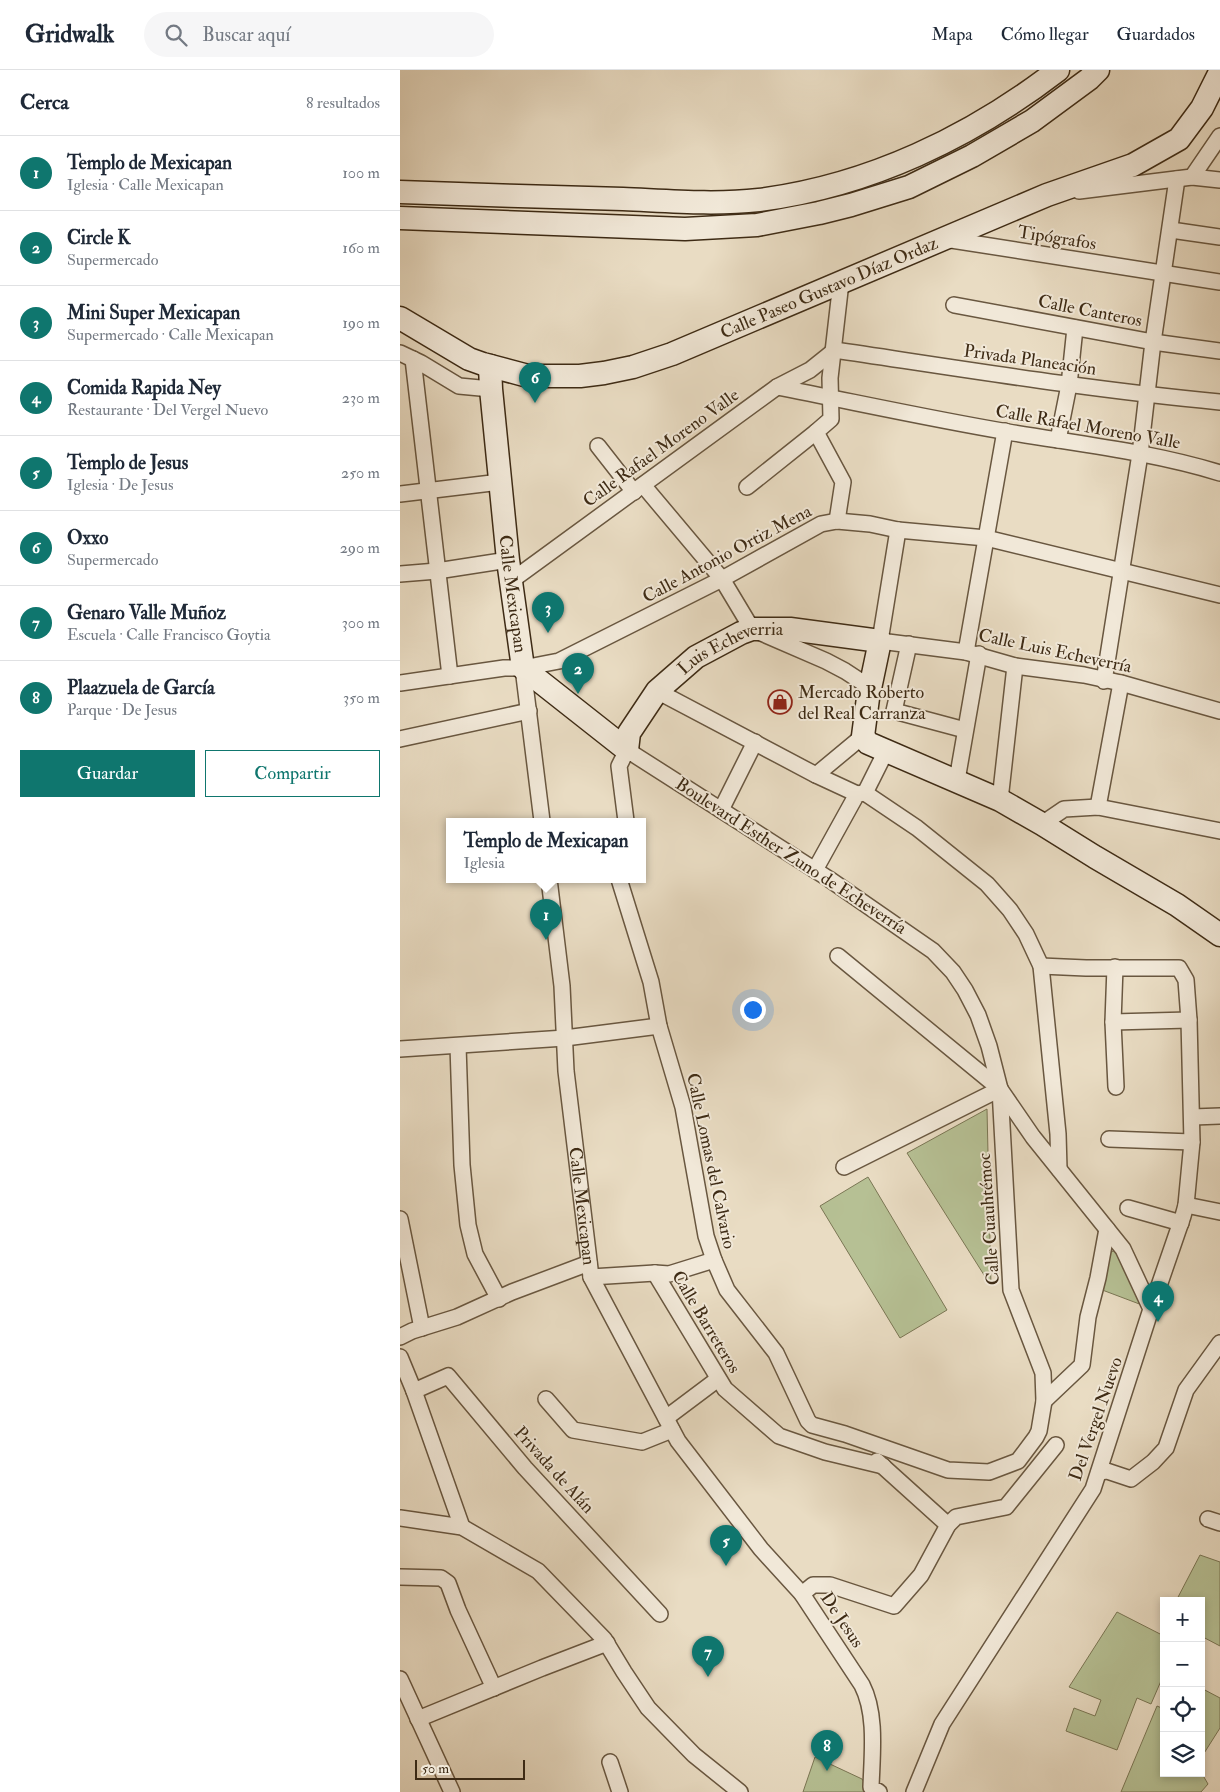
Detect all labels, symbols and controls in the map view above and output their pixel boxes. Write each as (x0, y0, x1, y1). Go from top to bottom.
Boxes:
search box (144, 12, 494, 57)
text: Gridwalk (25, 19, 114, 50)
icon: search (162, 21, 190, 49)
text: Buscar aquí (202, 23, 290, 47)
text: Mapa (932, 23, 973, 46)
text: Cómo llegar (1001, 23, 1089, 46)
text: Guardados (1117, 23, 1195, 46)
text: Cerca (20, 89, 69, 116)
text: 8 resultados (306, 93, 380, 113)
text: Templo de Mexicapan (67, 151, 232, 175)
text: 1 (33, 163, 39, 183)
text: 100 m (342, 163, 380, 183)
text: Iglesia · Calle Mexicapan (67, 175, 224, 195)
street label: Tipógrafos (1016, 220, 1098, 256)
text: Circle K (67, 226, 131, 250)
street label: Calle Paseo Gustavo Díaz Ordaz (717, 231, 941, 344)
text: 2 (32, 238, 40, 258)
text: 160 m (342, 238, 380, 258)
text: Supermercado (67, 250, 158, 270)
street label: Calle Canteros (1036, 290, 1144, 332)
text: Mini Super Mexicapan (67, 301, 240, 325)
text: 3 (33, 313, 39, 333)
text: 190 m (342, 313, 380, 333)
text: Supermercado · Calle Mexicapan (67, 325, 274, 345)
street label: Privada Planeación (962, 339, 1098, 381)
pin: 6 (519, 362, 551, 403)
text: Comida Rapida Ney (67, 376, 221, 400)
street label: Calle Rafael Moreno Valle (578, 383, 744, 512)
text: 4 (32, 388, 40, 408)
text: 230 m (342, 388, 380, 408)
street label: Calle Rafael Moreno Valle (994, 399, 1183, 455)
text: Restaurante · Del Vergel Nuevo (67, 400, 268, 420)
text: Templo de Jesus (67, 451, 188, 475)
text: 5 (32, 463, 40, 483)
text: 250 m (341, 463, 380, 483)
text: Iglesia · De Jesus (67, 475, 173, 495)
street label: Calle Antonio Ortiz Mena (638, 499, 816, 608)
text: Oxxo (67, 526, 108, 550)
street label: Calle Mexicapan (494, 534, 532, 654)
text: 6 (32, 538, 40, 558)
text: 290 m (340, 538, 380, 558)
text: Supermercado (67, 550, 158, 570)
pin: 3 (532, 592, 564, 633)
text: Genaro Valle Muñoz (67, 601, 226, 625)
text: 7 (32, 613, 40, 633)
text: 300 m (342, 613, 380, 633)
street label: Luis Echeverria (672, 618, 784, 680)
street label: Calle Luis Echeverría (976, 624, 1134, 679)
text: Escuela · Calle Francisco Goytia (67, 625, 271, 645)
pin: 2 (562, 653, 594, 694)
text: Plaazuela de García (67, 676, 215, 700)
place label: Mercado Roberto del Real Carranza (798, 681, 926, 725)
text: 8 (32, 688, 40, 708)
text: 350 m (343, 688, 380, 708)
shop icon: Mercado Roberto del Real Carranza (767, 689, 793, 715)
text: Parque · De Jesus (67, 700, 177, 720)
button: Guardar (20, 750, 195, 797)
button: Compartir (205, 750, 380, 797)
street label: Boulevard Esther Zuno de Echeverría (671, 773, 911, 940)
popup (446, 818, 646, 883)
text: Templo de Mexicapan (463, 829, 629, 853)
text: Iglesia (463, 853, 505, 873)
pin: 1 (530, 899, 562, 940)
your location (740, 997, 766, 1023)
street label: Calle Lomas del Calvario (681, 1071, 741, 1251)
street label: Calle Mexicapan (564, 1146, 601, 1267)
street label: Calle Cuauhtémoc (973, 1152, 1005, 1286)
street label: Calle Barreteros (666, 1266, 746, 1378)
pin: 4 (1142, 1281, 1174, 1322)
street label: Del Vergel Nuevo (1064, 1354, 1128, 1484)
street label: Privada de Alán (509, 1421, 599, 1519)
pin: 5 (710, 1525, 742, 1566)
street label: De Jesus (815, 1588, 869, 1652)
map controls (1160, 1597, 1205, 1777)
button: + (1160, 1597, 1205, 1642)
pin: 7 (692, 1636, 724, 1677)
button: − (1160, 1642, 1205, 1687)
button: locate (1160, 1687, 1205, 1732)
pin: 8 (811, 1730, 843, 1771)
button: layers (1160, 1732, 1205, 1777)
scale bar (415, 1757, 525, 1780)
text: 50 m (422, 1760, 449, 1777)

